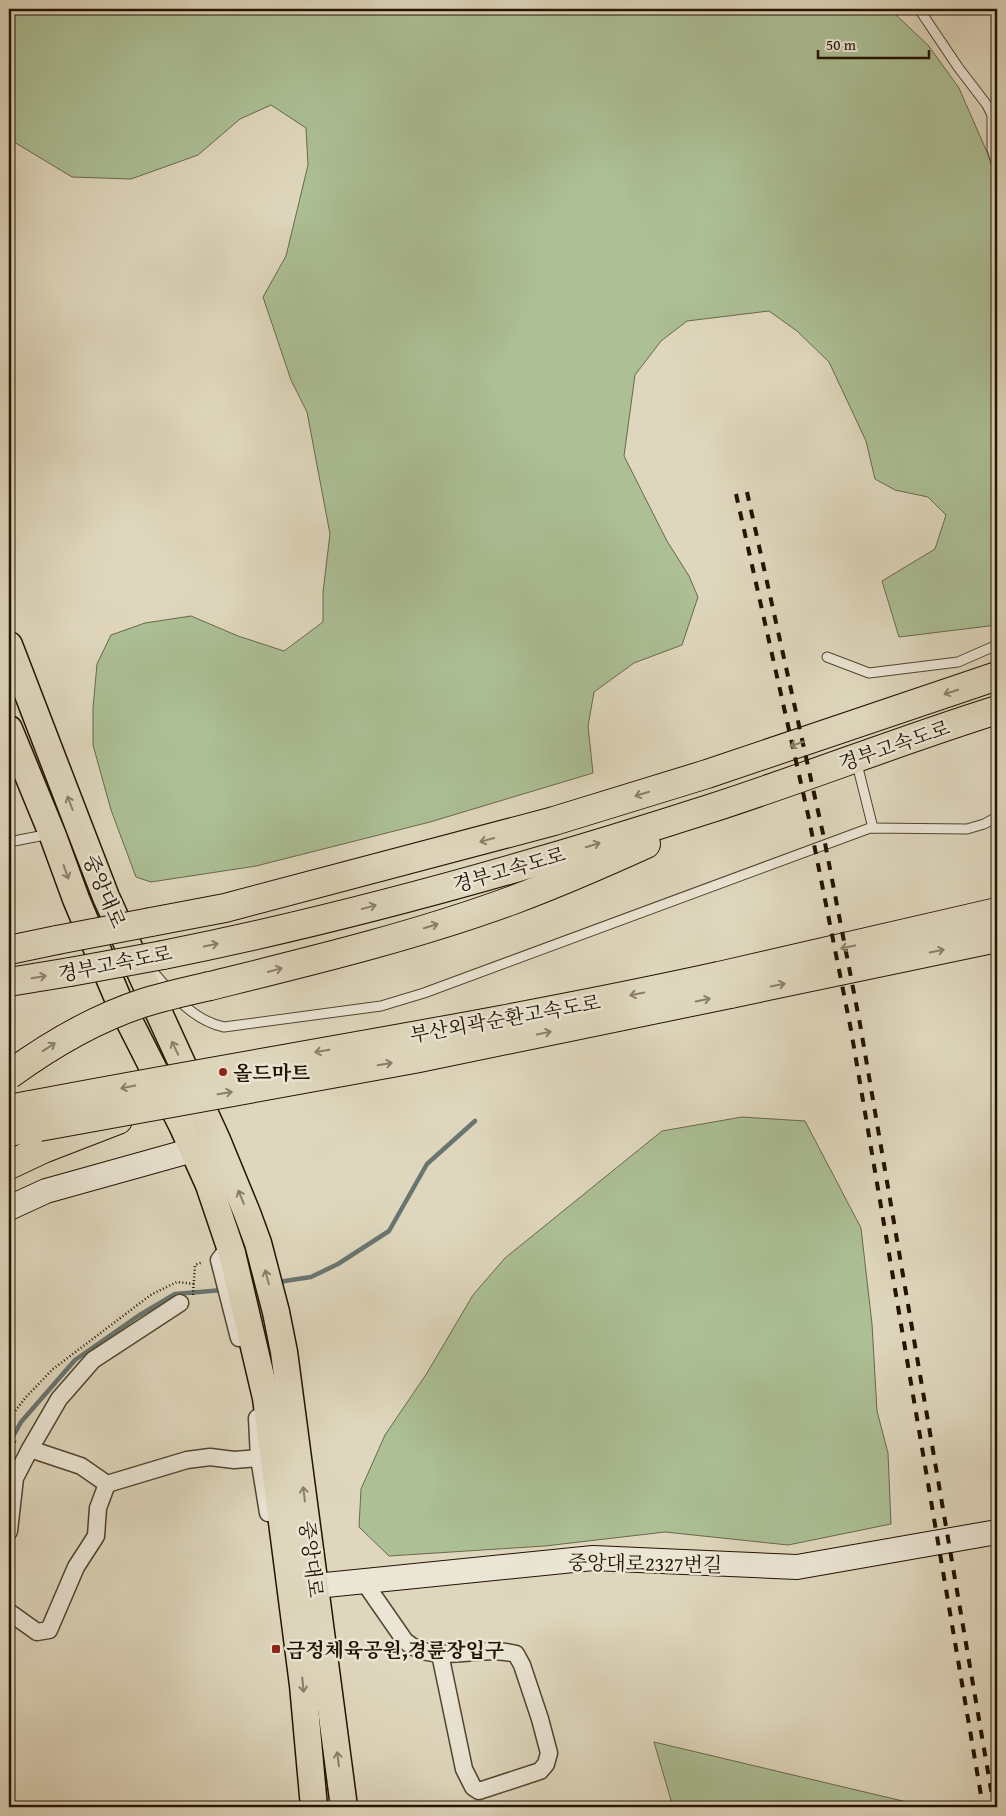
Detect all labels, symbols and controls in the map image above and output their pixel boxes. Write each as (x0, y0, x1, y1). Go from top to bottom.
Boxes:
scale bar (818, 28, 930, 60)
text: 50 m (826, 34, 857, 55)
one-way arrow (944, 688, 959, 697)
street label: 경부고속도로 (834, 712, 954, 778)
one-way arrow (790, 740, 805, 749)
one-way arrow (635, 790, 651, 799)
one-way arrow (64, 796, 74, 811)
one-way arrow (479, 835, 495, 845)
street label: 경부고속도로 (449, 839, 569, 899)
one-way arrow (584, 839, 600, 849)
street label: 중앙대로 (77, 850, 133, 932)
one-way arrow (62, 863, 71, 879)
one-way arrow (360, 902, 376, 912)
one-way arrow (423, 920, 439, 930)
street label: 경부고속도로 (55, 938, 175, 988)
one-way arrow (202, 940, 218, 949)
one-way arrow (840, 943, 856, 952)
one-way arrow (928, 945, 944, 955)
one-way arrow (266, 964, 282, 974)
one-way arrow (31, 972, 47, 982)
one-way arrow (769, 979, 785, 989)
street label: 부산외곽순환고속도로 (407, 987, 603, 1049)
one-way arrow (629, 990, 645, 999)
one-way arrow (695, 995, 711, 1004)
one-way arrow (536, 1027, 552, 1037)
one-way arrow (170, 1041, 180, 1056)
one-way arrow (41, 1042, 55, 1052)
one-way arrow (315, 1047, 331, 1057)
place label: 올드마트 (233, 1058, 310, 1087)
one-way arrow (376, 1058, 392, 1068)
marker: 올드마트 (217, 1066, 229, 1078)
one-way arrow (120, 1082, 136, 1092)
one-way arrow (216, 1087, 232, 1097)
one-way arrow (235, 1190, 245, 1205)
one-way arrow (262, 1270, 271, 1286)
one-way arrow (299, 1486, 309, 1502)
street label: 중앙대로 (293, 1519, 331, 1599)
street label: 중앙대로2327번길 (568, 1547, 722, 1579)
place label: 금정체육공원,경륜장입구 (286, 1635, 504, 1664)
marker: 금정체육공원,경륜장입구 (270, 1643, 282, 1655)
one-way arrow (298, 1676, 308, 1692)
one-way arrow (333, 1751, 343, 1767)

